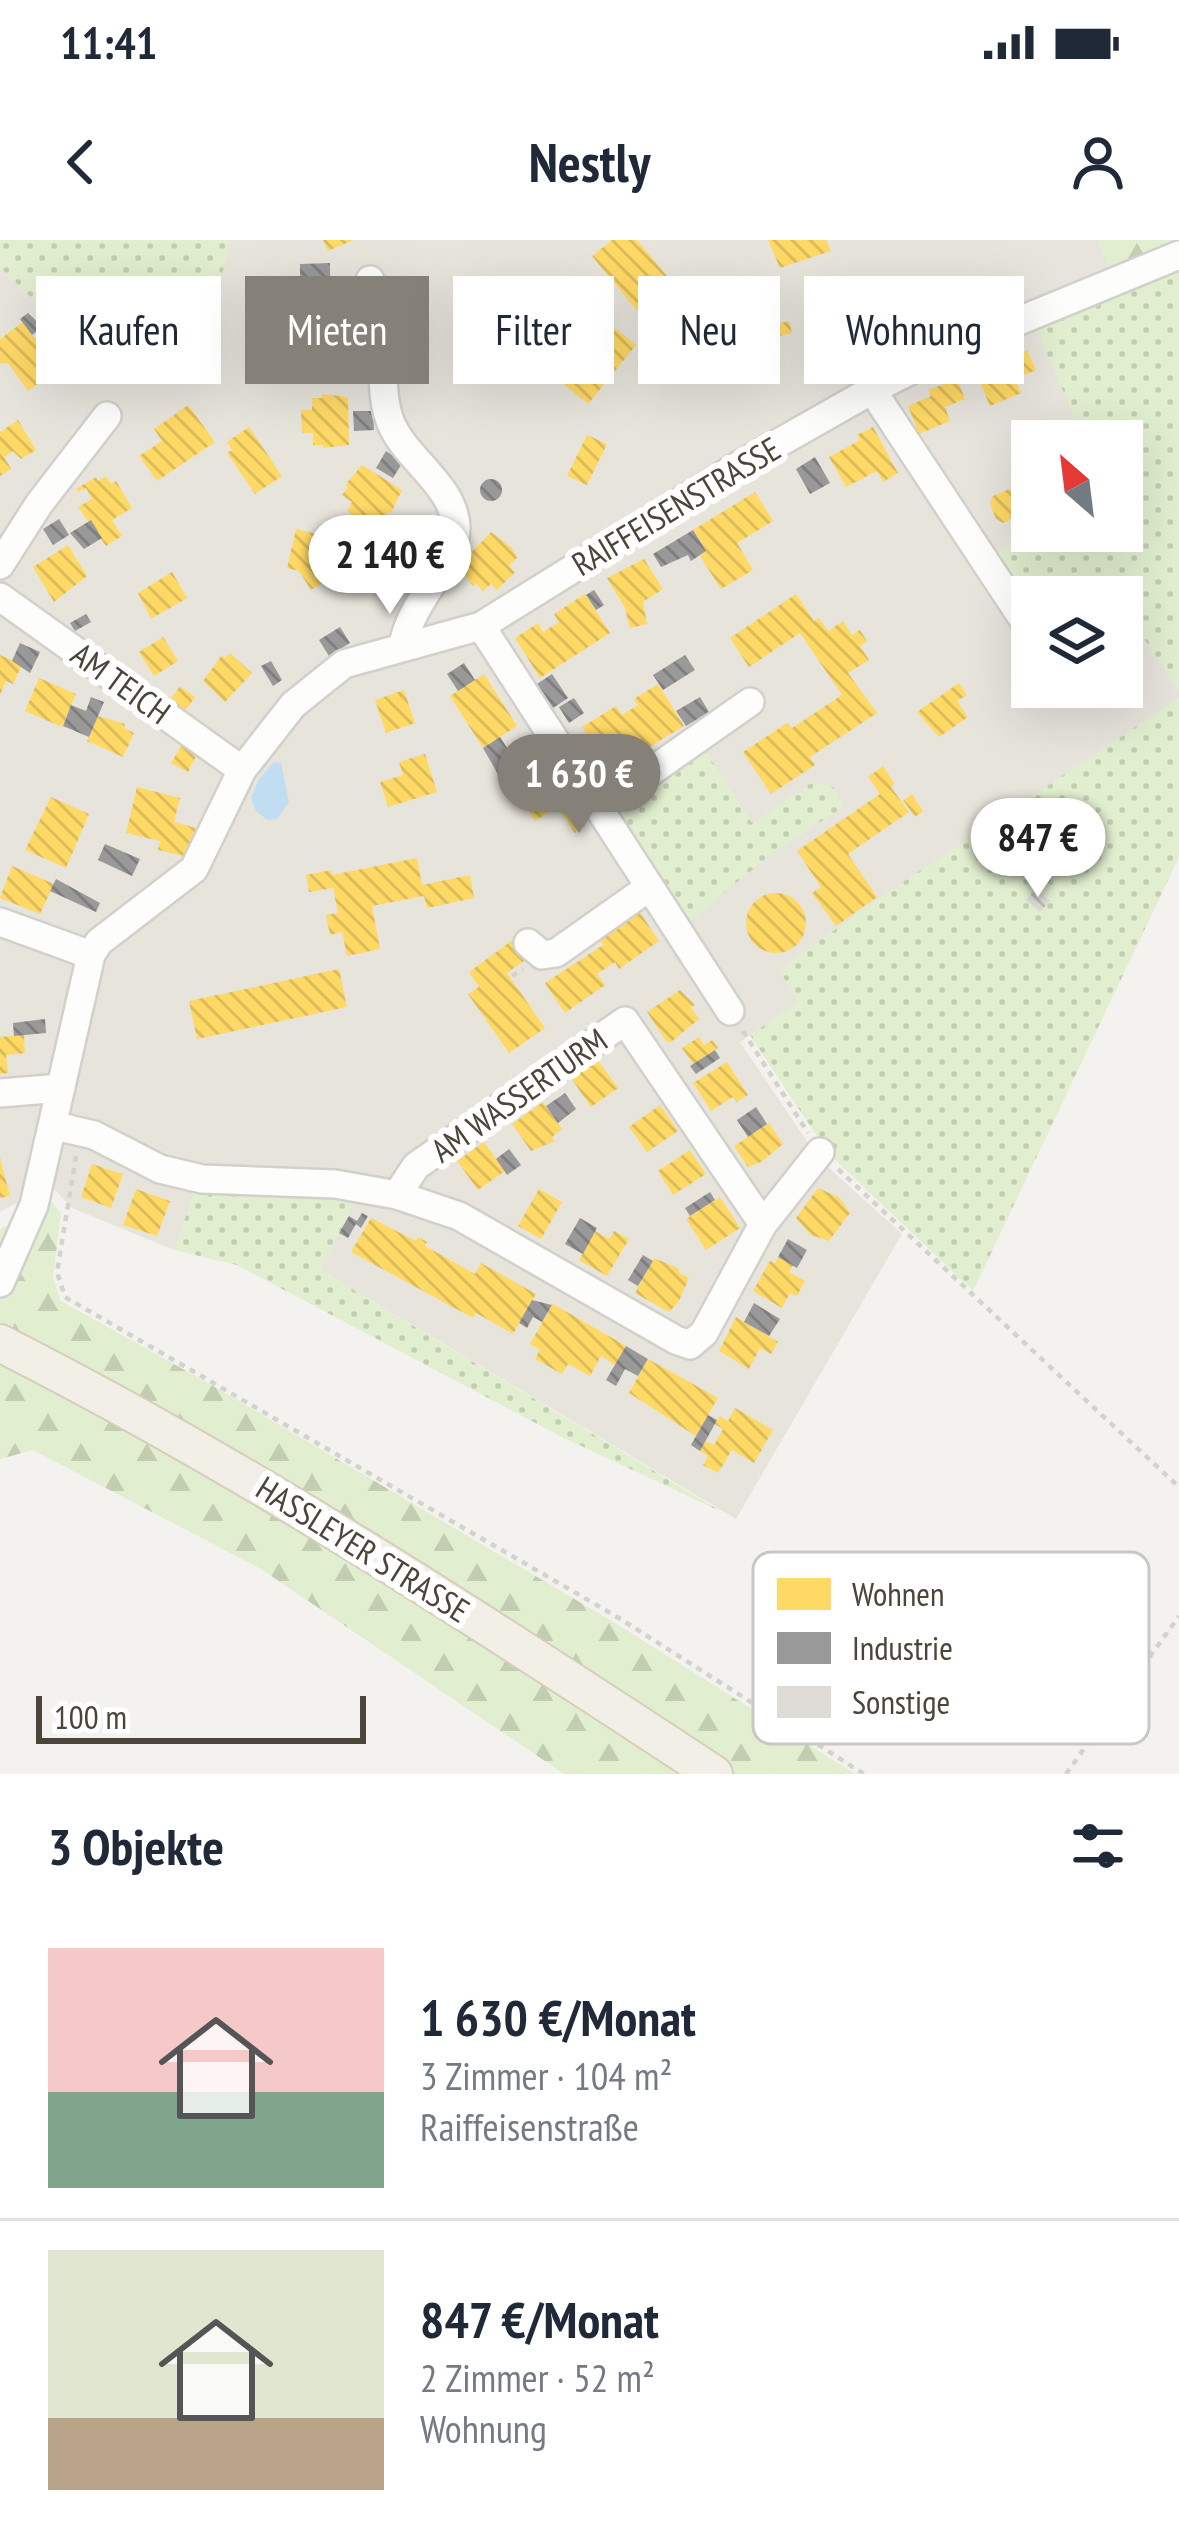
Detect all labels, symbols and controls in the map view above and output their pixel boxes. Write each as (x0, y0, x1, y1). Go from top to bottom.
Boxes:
text: 11:41 (60, 13, 157, 71)
text: Nestly (529, 127, 650, 197)
icon: back (48, 129, 114, 195)
icon: person (1065, 129, 1131, 195)
chip: Kaufen (36, 276, 221, 384)
chip: Mieten (245, 276, 429, 384)
chip: Filter (453, 276, 614, 384)
chip: Neu (638, 276, 780, 384)
chip: Wohnung (804, 276, 1024, 384)
north arrow (1011, 420, 1143, 552)
map controls (1011, 420, 1143, 708)
street label: RAIFFEISENSTRASSE (564, 426, 788, 585)
pin: 2 140 € (279, 515, 501, 617)
text: 2 140 € (335, 528, 445, 579)
button: layers (1011, 576, 1143, 708)
street label: AM TEICH (63, 632, 179, 733)
pin: 1 630 € (468, 734, 690, 836)
text: 1 630 € (524, 747, 634, 798)
pin: 847 € (954, 798, 1122, 900)
text: 847 € (998, 811, 1078, 862)
street label: AM WASSERTURM (422, 1018, 615, 1171)
street label: HASSLEYER STRASSE (249, 1466, 478, 1631)
legend (753, 1552, 1149, 1744)
text: Wohnen (852, 1572, 944, 1615)
text: Industrie (852, 1626, 953, 1669)
text: Sonstige (852, 1680, 950, 1723)
scale bar (36, 1690, 366, 1743)
text: 100 m (54, 1695, 127, 1738)
text: 3 Objekte (48, 1813, 224, 1879)
icon: filters (1065, 1813, 1131, 1879)
text: 1 630 €/Monat (420, 1984, 696, 2050)
icon: home (144, 1996, 288, 2140)
text: 3 Zimmer · 104 m² (420, 2050, 672, 2101)
text: Raiffeisenstraße (420, 2101, 639, 2152)
text: 847 €/Monat (420, 2286, 659, 2352)
icon: home (144, 2298, 288, 2442)
text: 2 Zimmer · 52 m² (420, 2352, 655, 2403)
text: Wohnung (420, 2403, 547, 2454)

